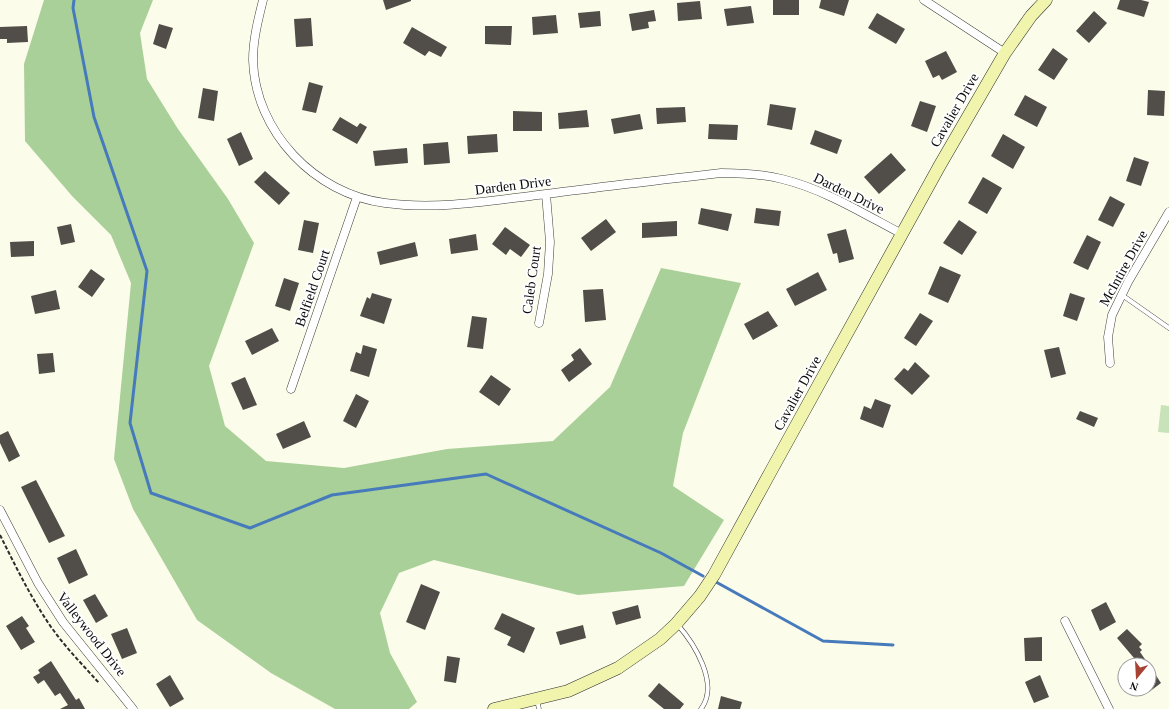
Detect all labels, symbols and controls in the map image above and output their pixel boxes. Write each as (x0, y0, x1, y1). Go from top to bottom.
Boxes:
street label: Cavalier Drive (927, 71, 982, 150)
street label: Darden Drive (811, 170, 886, 217)
street label: Darden Drive (474, 173, 552, 198)
street label: McIntire Drive (1096, 228, 1150, 309)
street label: Caleb Court (519, 245, 544, 315)
street label: Belfield Court (292, 248, 333, 329)
street label: Cavalier Drive (771, 353, 824, 433)
street label: Valleywood Drive (54, 589, 129, 679)
north arrow (1117, 657, 1157, 697)
text: N (1128, 680, 1140, 693)

